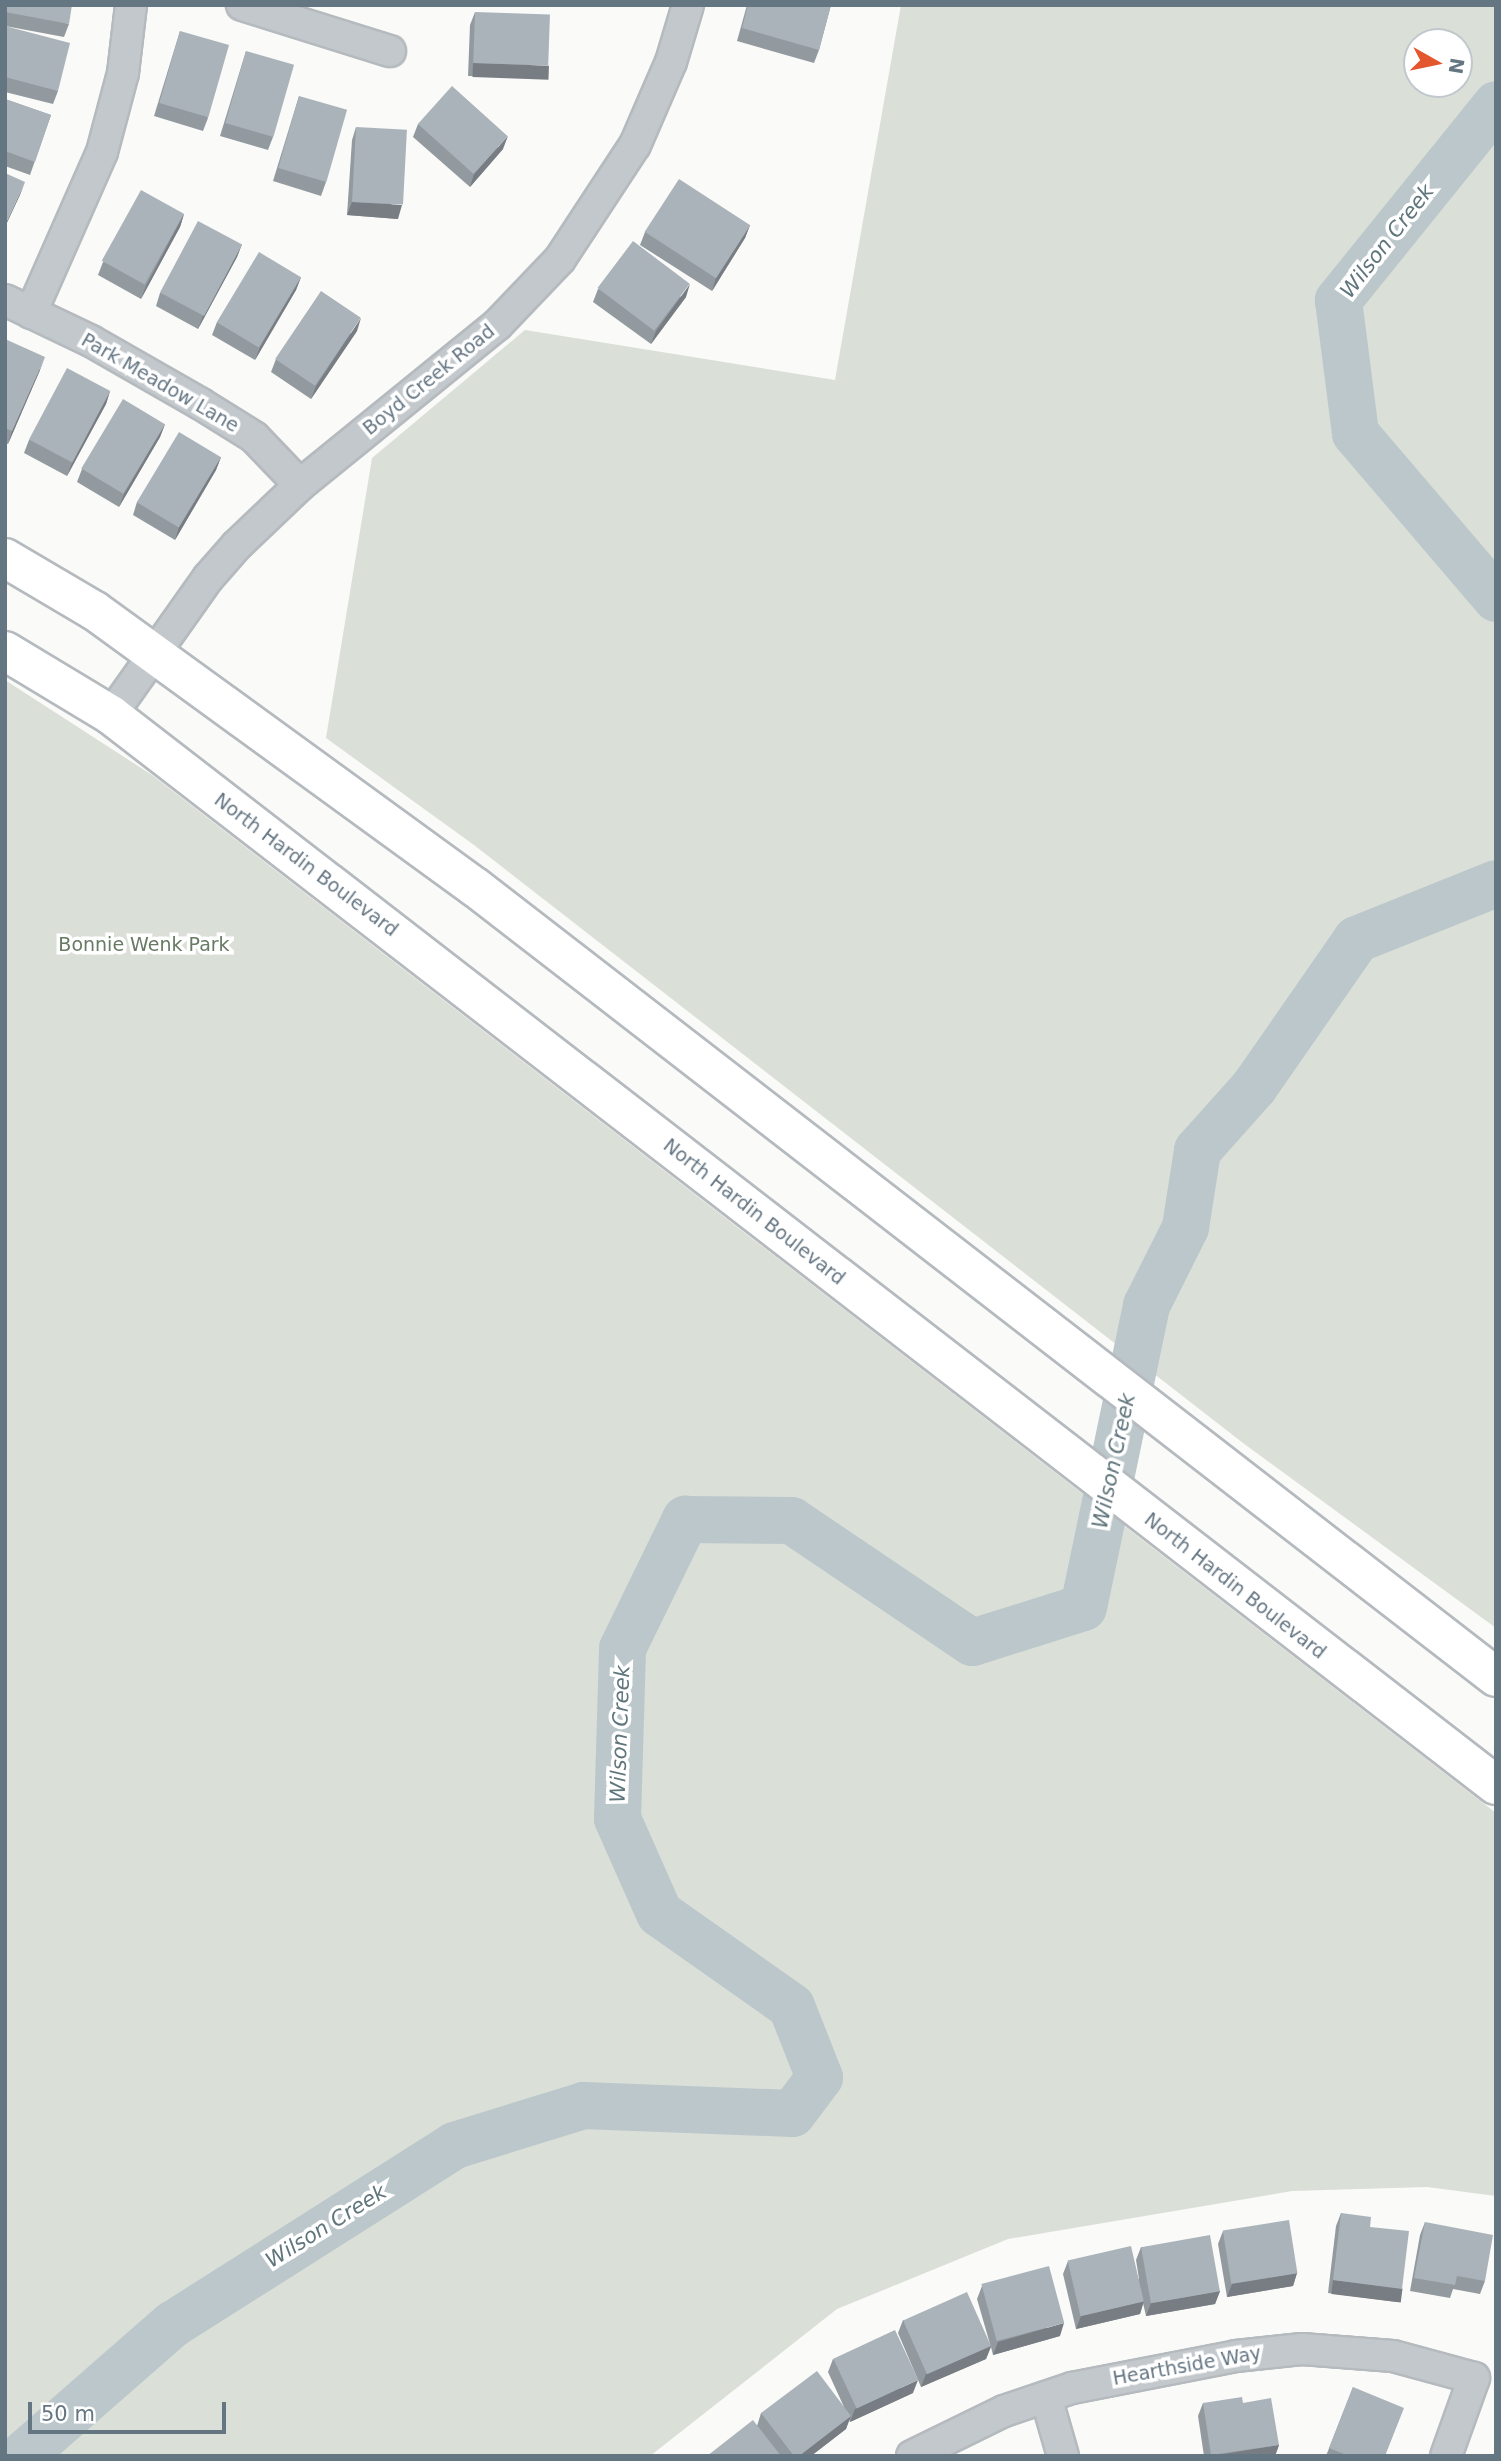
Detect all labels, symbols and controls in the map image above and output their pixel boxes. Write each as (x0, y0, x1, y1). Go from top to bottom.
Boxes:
north arrow (1403, 28, 1473, 98)
text: N (1445, 56, 1469, 76)
water label: Wilson Creek (1335, 179, 1439, 303)
street label: Boyd Creek Road (359, 320, 499, 440)
street label: Park Meadow Lane (77, 329, 243, 437)
street label: North Hardin Boulevard (210, 788, 402, 942)
park label: Bonnie Wenk Park (58, 934, 230, 956)
street label: North Hardin Boulevard (659, 1134, 849, 1290)
water label: Wilson Creek (1087, 1391, 1141, 1531)
street label: North Hardin Boulevard (1140, 1508, 1330, 1664)
water label: Wilson Creek (605, 1665, 635, 1803)
water label: Wilson Creek (261, 2179, 391, 2273)
street label: Hearthside Way (1111, 2342, 1263, 2390)
scale bar (32, 2388, 229, 2432)
text: 50 m (41, 2402, 95, 2426)

